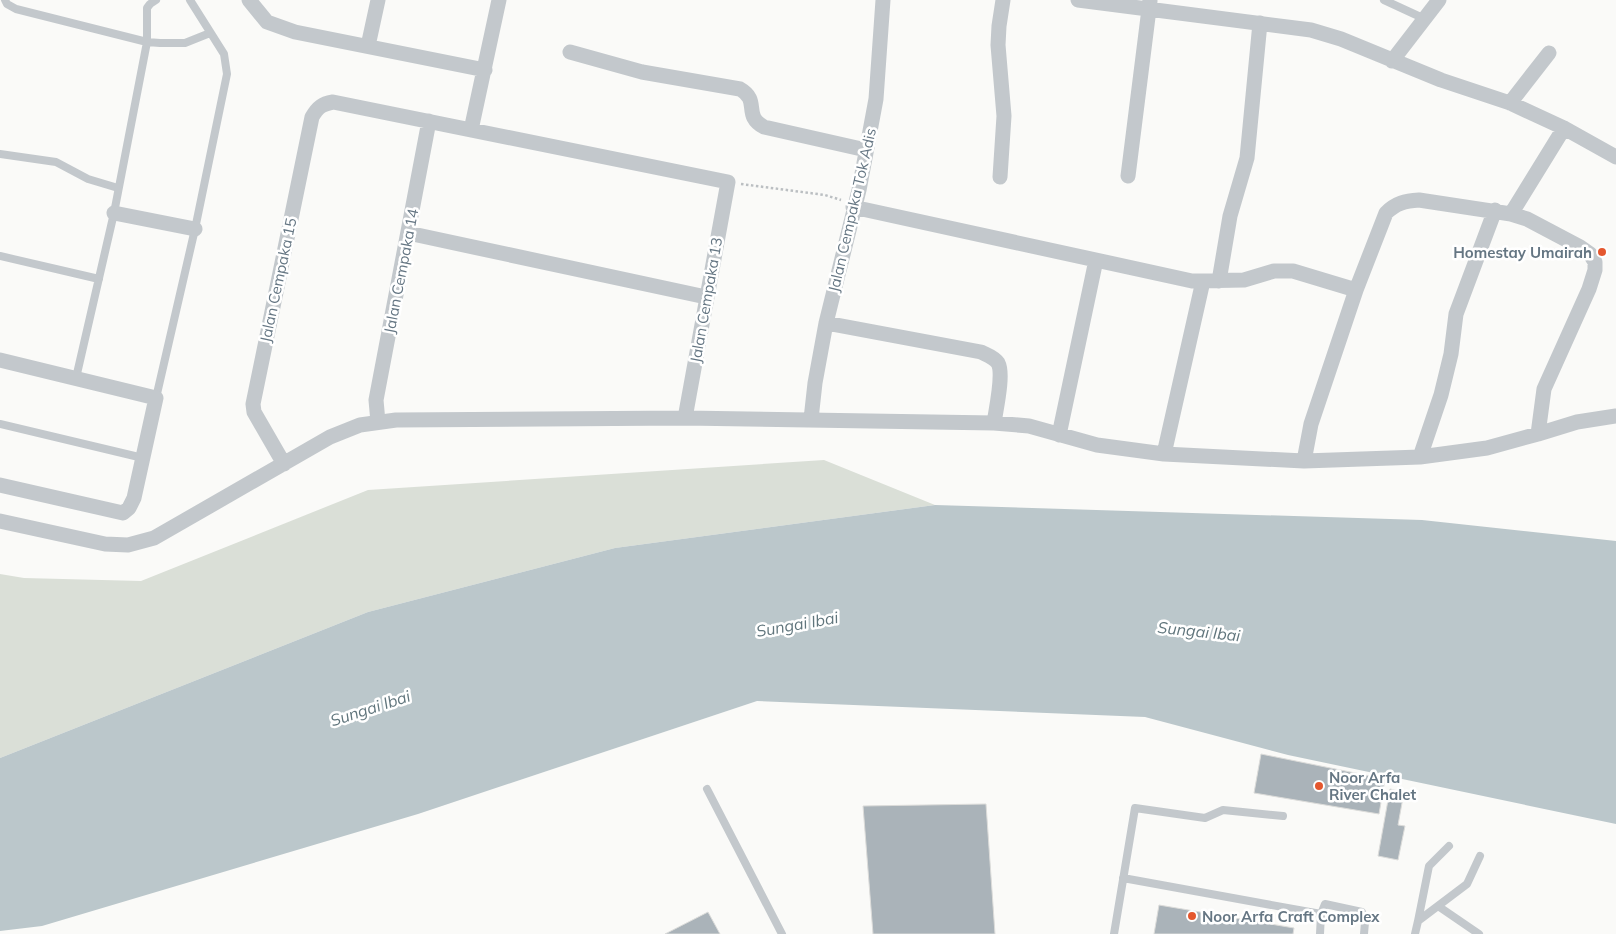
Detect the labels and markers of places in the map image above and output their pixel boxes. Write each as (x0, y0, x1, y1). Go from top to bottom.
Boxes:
place label: Homestay Umairah (1453, 243, 1592, 262)
marker: Homestay Umairah (1596, 246, 1608, 258)
place label: Noor Arfa River Chalet (1329, 768, 1416, 804)
marker: Noor Arfa River Chalet (1313, 780, 1325, 792)
place label: Noor Arfa Craft Complex (1202, 907, 1380, 926)
marker: Noor Arfa Craft Complex (1186, 910, 1198, 922)

